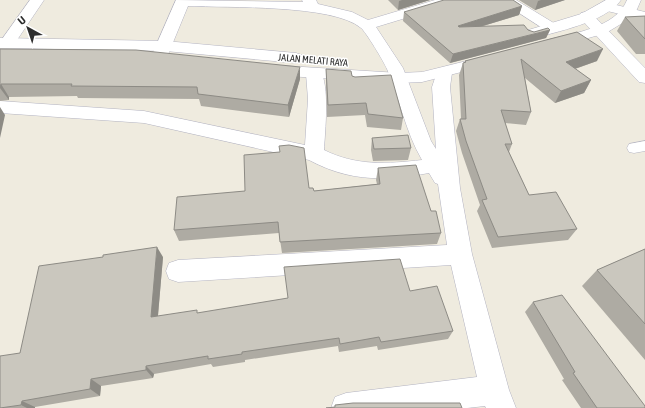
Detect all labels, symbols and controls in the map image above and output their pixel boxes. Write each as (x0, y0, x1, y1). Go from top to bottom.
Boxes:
north arrow (8, 8, 48, 48)
text: U (15, 14, 28, 27)
street label: JALAN MELATI RAYA (278, 51, 348, 69)

